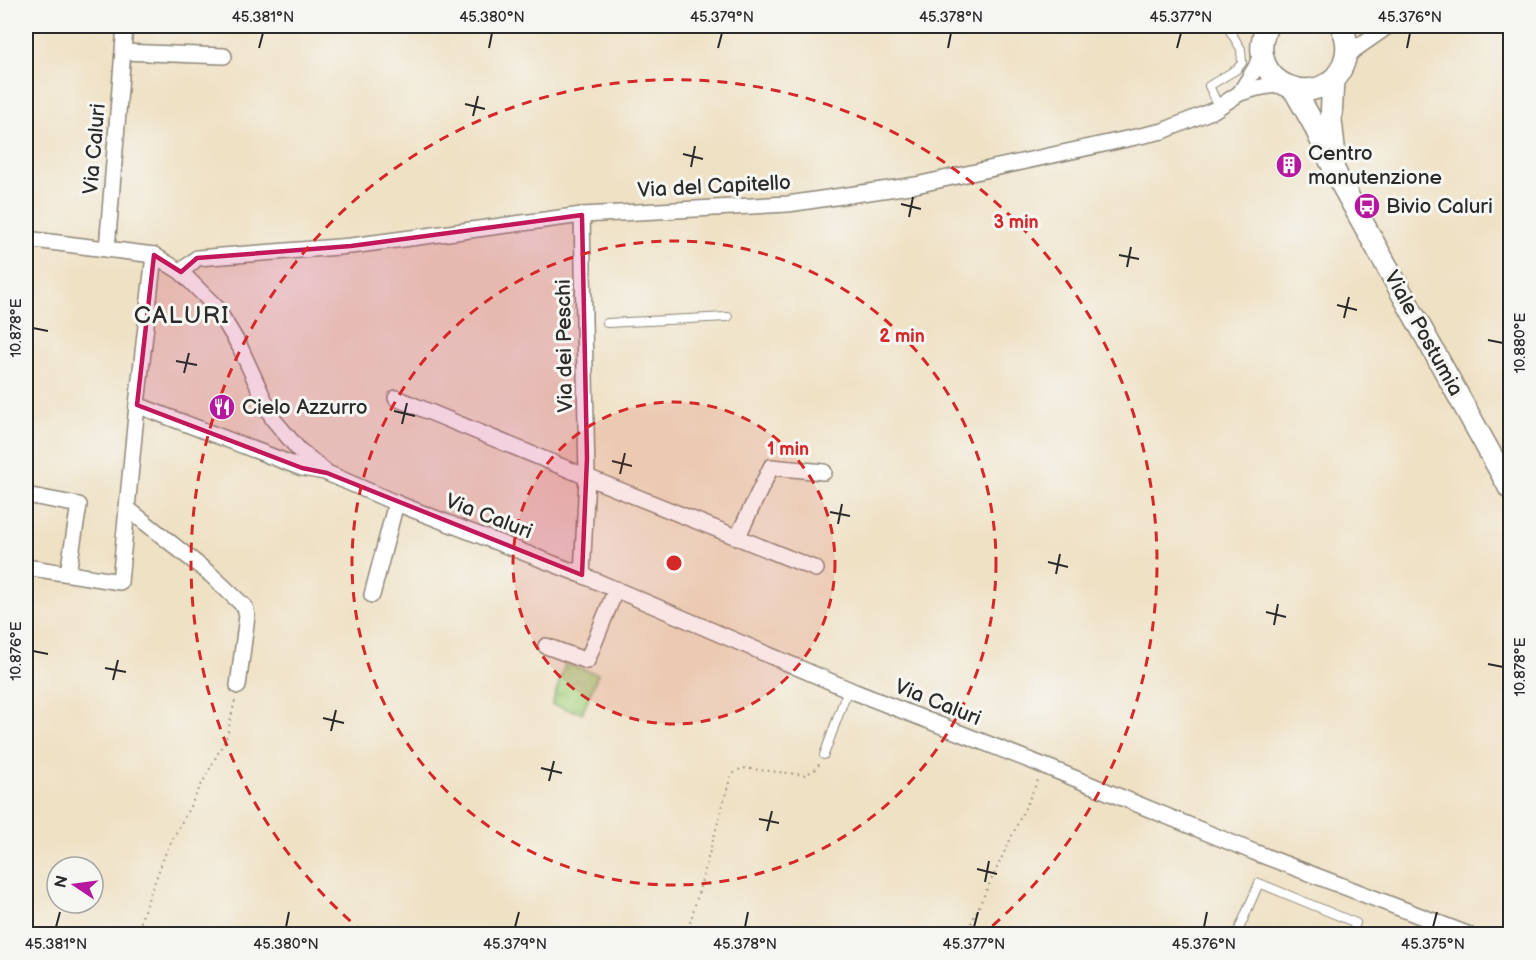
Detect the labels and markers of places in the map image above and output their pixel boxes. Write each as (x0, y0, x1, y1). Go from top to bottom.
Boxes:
place label: Centro manutenzione (1308, 141, 1442, 190)
building icon: Centro manutenzione (1274, 150, 1304, 180)
bus stop icon: Bivio Caluri (1352, 191, 1382, 221)
place label: Bivio Caluri (1386, 194, 1493, 219)
restaurant icon: Cielo Azzurro (207, 392, 237, 422)
place label: Cielo Azzurro (242, 395, 368, 420)
centre of rings (664, 553, 684, 573)

